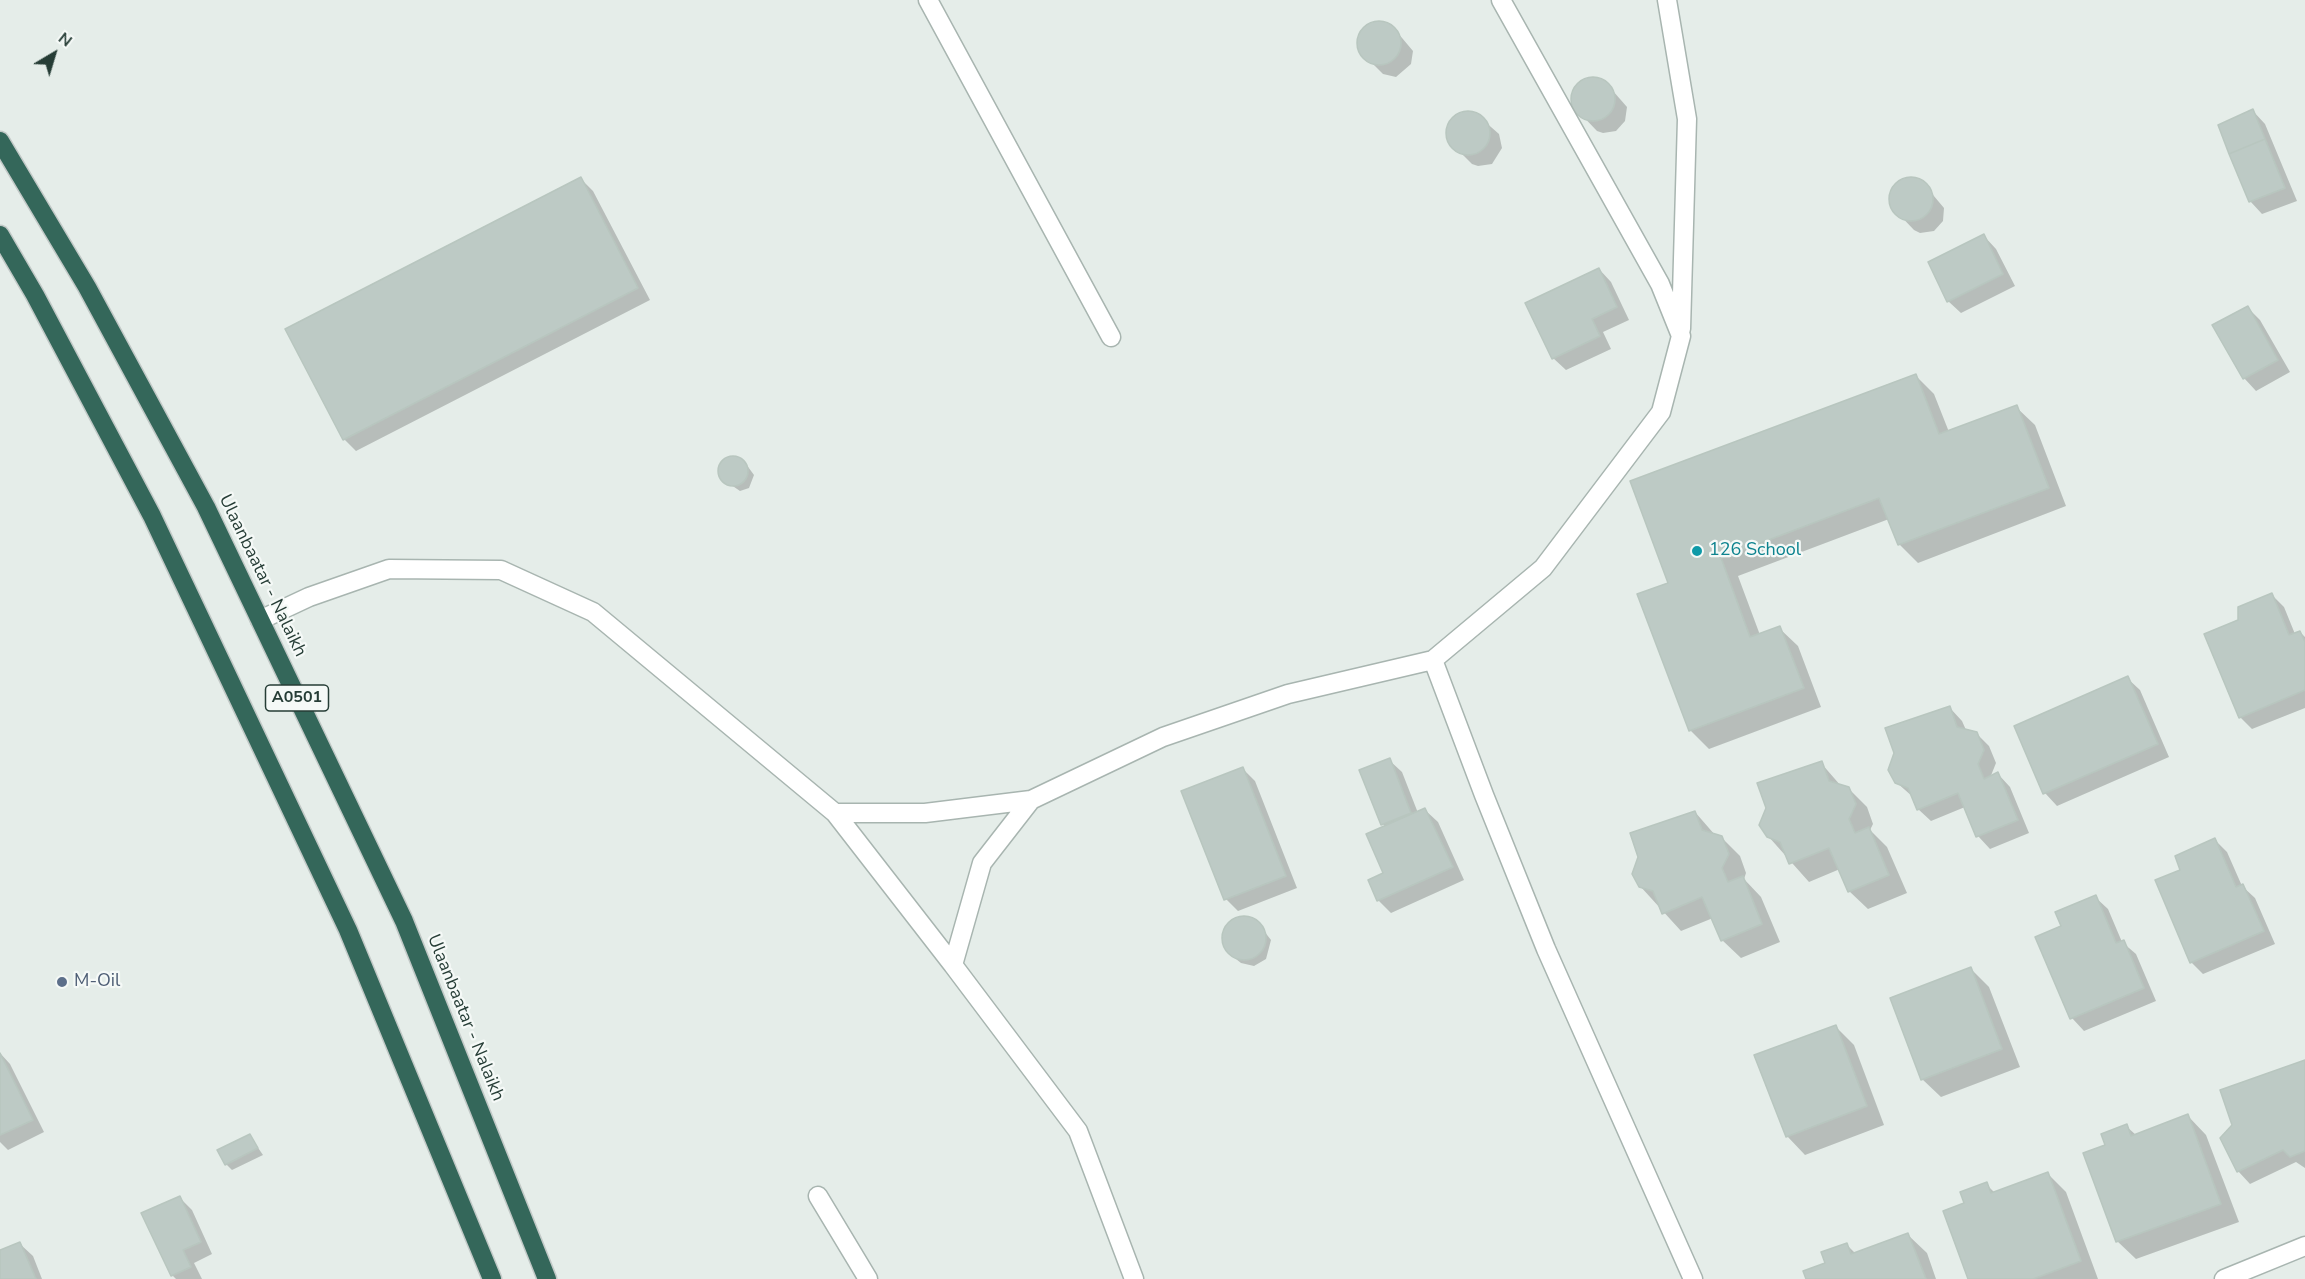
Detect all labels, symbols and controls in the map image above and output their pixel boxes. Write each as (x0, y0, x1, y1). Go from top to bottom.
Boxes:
north arrow (24, 24, 84, 84)
text: N (54, 27, 77, 52)
street label: Ulaanbaatar - Nalaikh (213, 491, 311, 661)
place label: 126 School (1709, 540, 1801, 562)
marker: 126 School (1690, 544, 1704, 558)
road number: A0501 (266, 685, 328, 711)
street label: Ulaanbaatar - Nalaikh (422, 932, 508, 1104)
place label: M-Oil (74, 971, 120, 993)
marker: M-Oil (55, 975, 69, 989)

